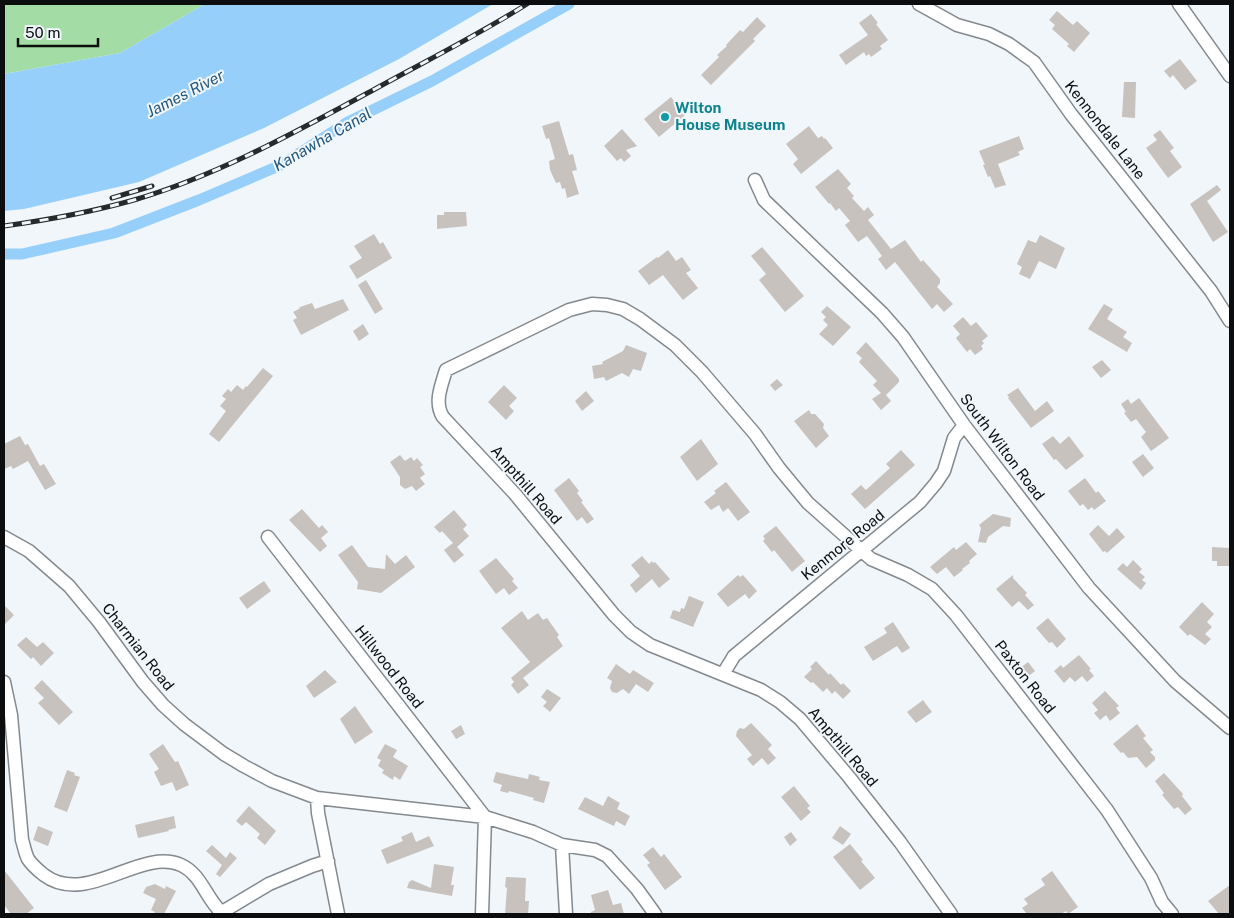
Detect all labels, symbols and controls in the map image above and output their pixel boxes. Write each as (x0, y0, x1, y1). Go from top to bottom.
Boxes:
scale bar (18, 15, 98, 47)
text: 50 m (25, 24, 60, 41)
water label: James River (143, 65, 228, 121)
street label: Kennondale Lane (1062, 77, 1149, 182)
place label: Wilton House Museum (675, 99, 785, 133)
water label: Kanawha Canal (270, 104, 375, 175)
marker: Wilton House Museum (659, 111, 671, 123)
street label: South Wilton Road (957, 390, 1048, 503)
street label: Ampthill Road (488, 442, 565, 527)
street label: Kenmore Road (798, 506, 888, 583)
street label: Charmian Road (99, 600, 178, 694)
street label: Hillwood Road (352, 622, 427, 712)
street label: Paxton Road (992, 637, 1059, 716)
street label: Ampthill Road (805, 703, 882, 790)

